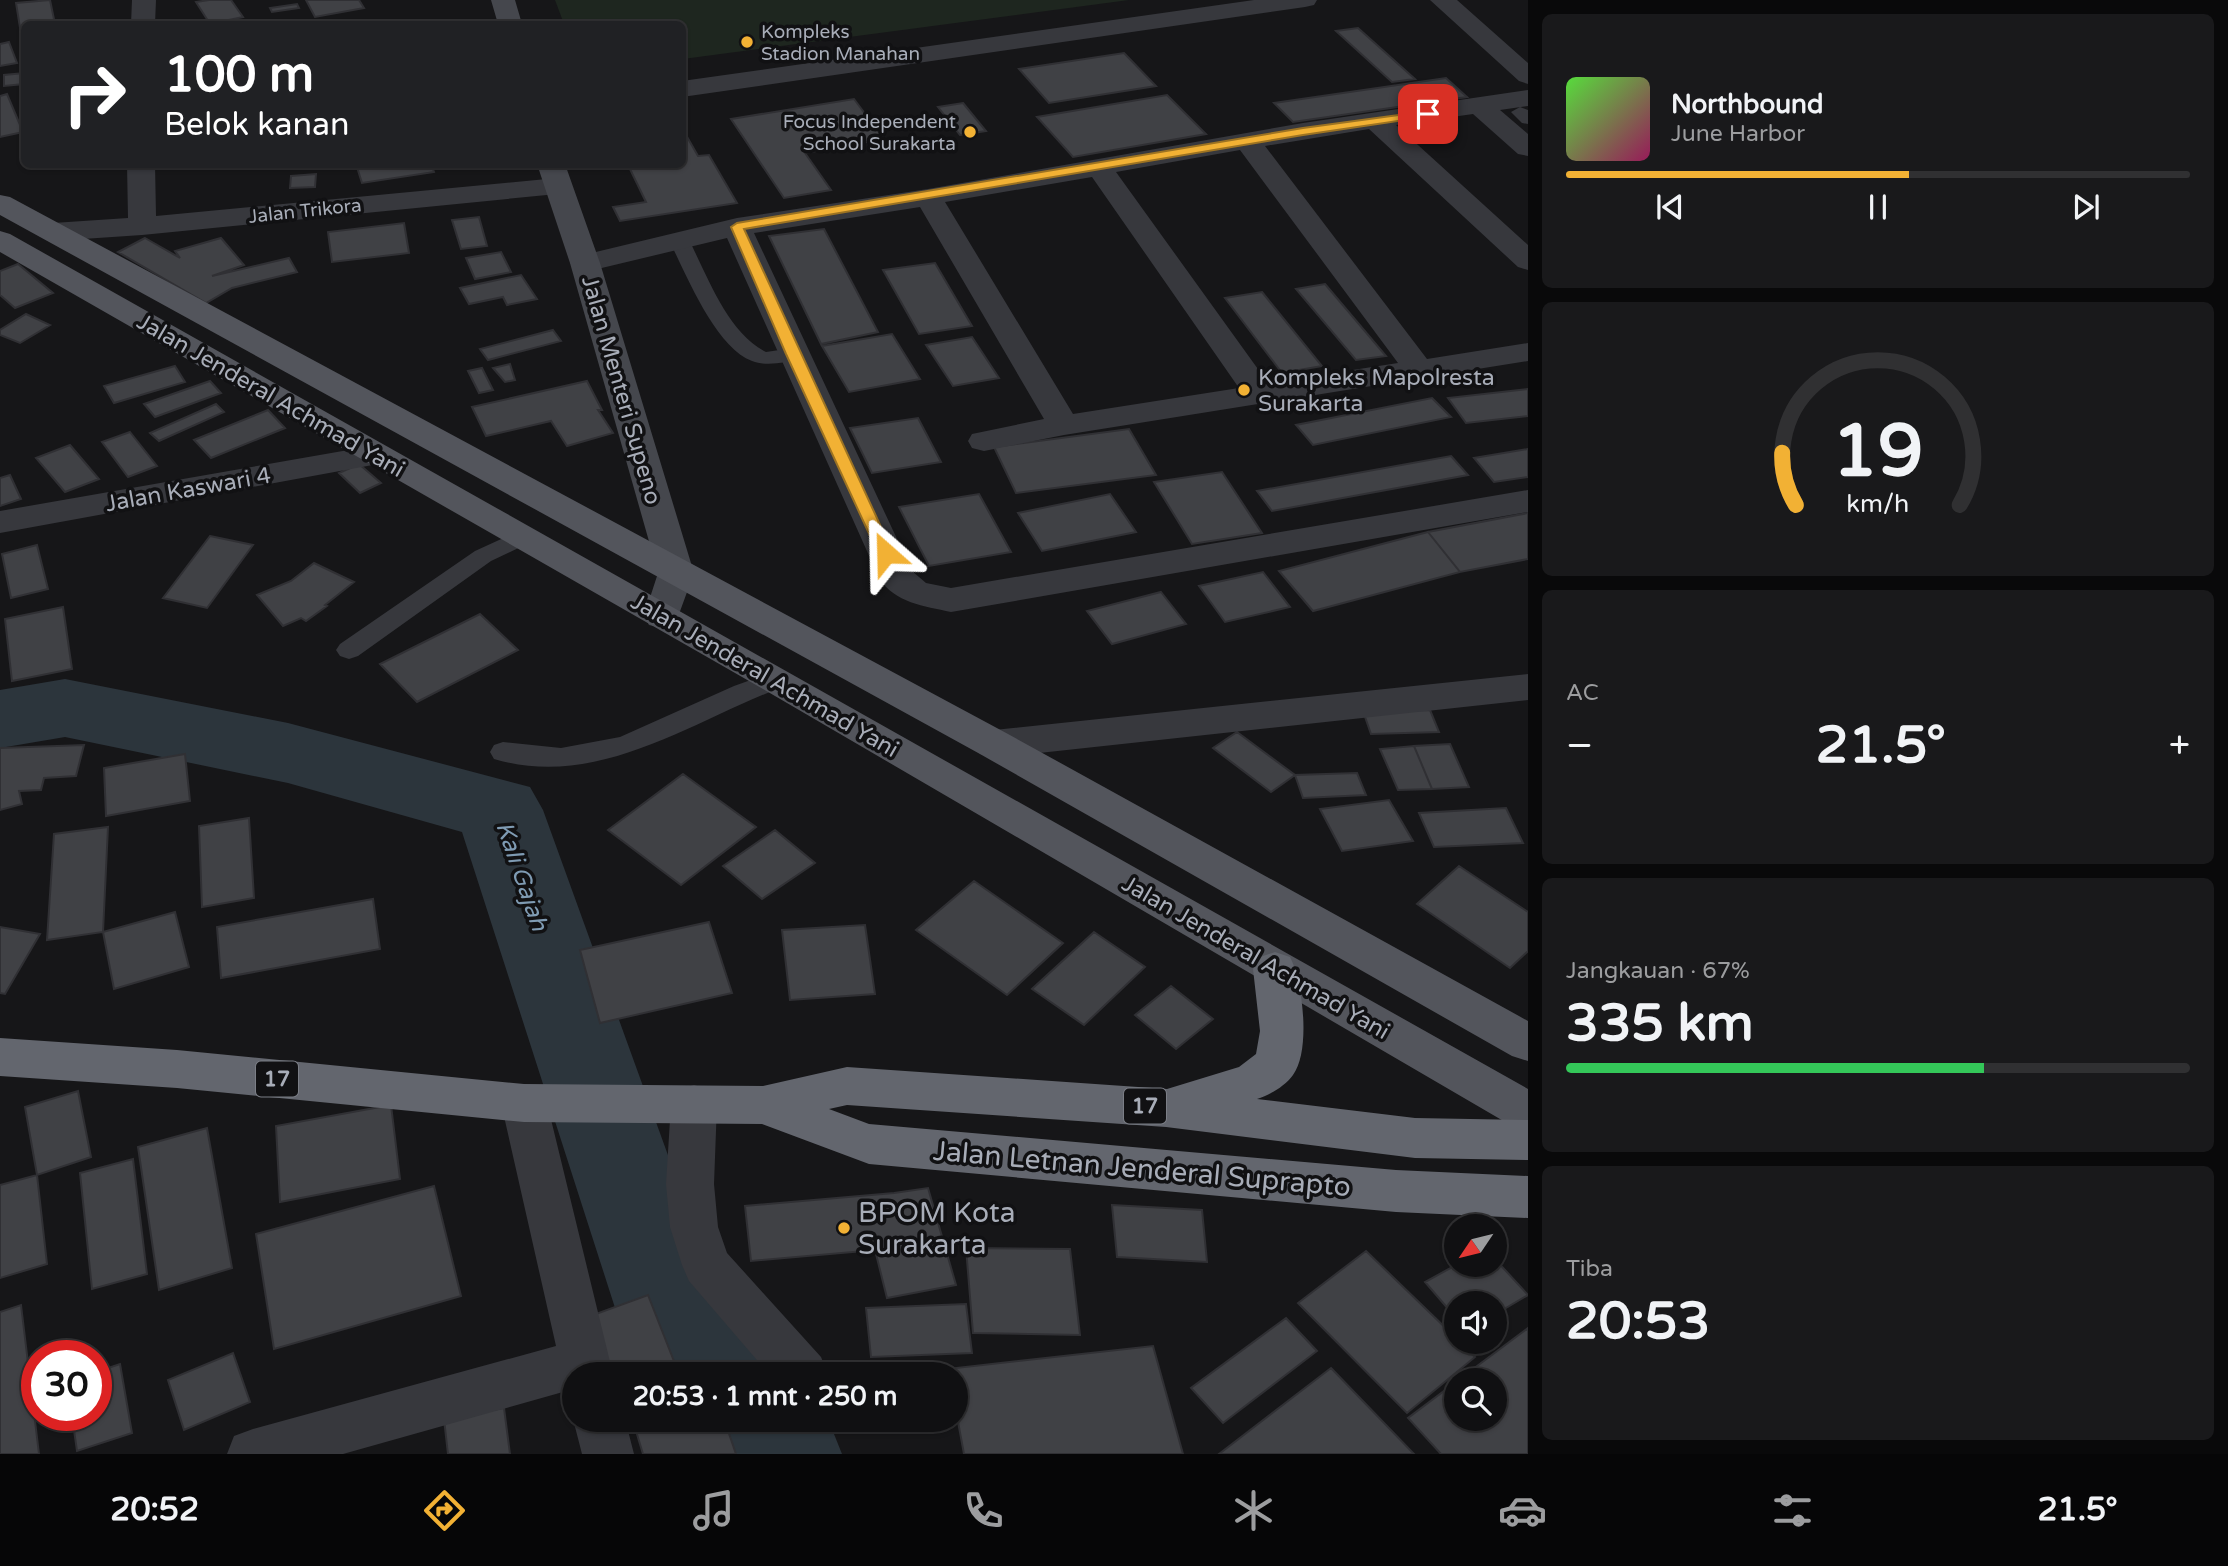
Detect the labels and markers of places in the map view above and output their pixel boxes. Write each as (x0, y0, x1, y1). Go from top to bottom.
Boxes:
place label: Kompleks Stadion Manahan (761, 21, 920, 65)
marker: Kompleks Stadion Manahan (739, 34, 755, 50)
pin (1398, 84, 1458, 144)
place label: Focus Independent School Surakarta (783, 111, 956, 155)
marker: Focus Independent School Surakarta (962, 124, 978, 140)
place label: Kompleks Mapolresta Surakarta (1258, 364, 1495, 418)
marker: Kompleks Mapolresta Surakarta (1236, 382, 1252, 398)
place label: BPOM Kota Surakarta (858, 1196, 1015, 1262)
marker: BPOM Kota Surakarta (836, 1220, 852, 1236)

